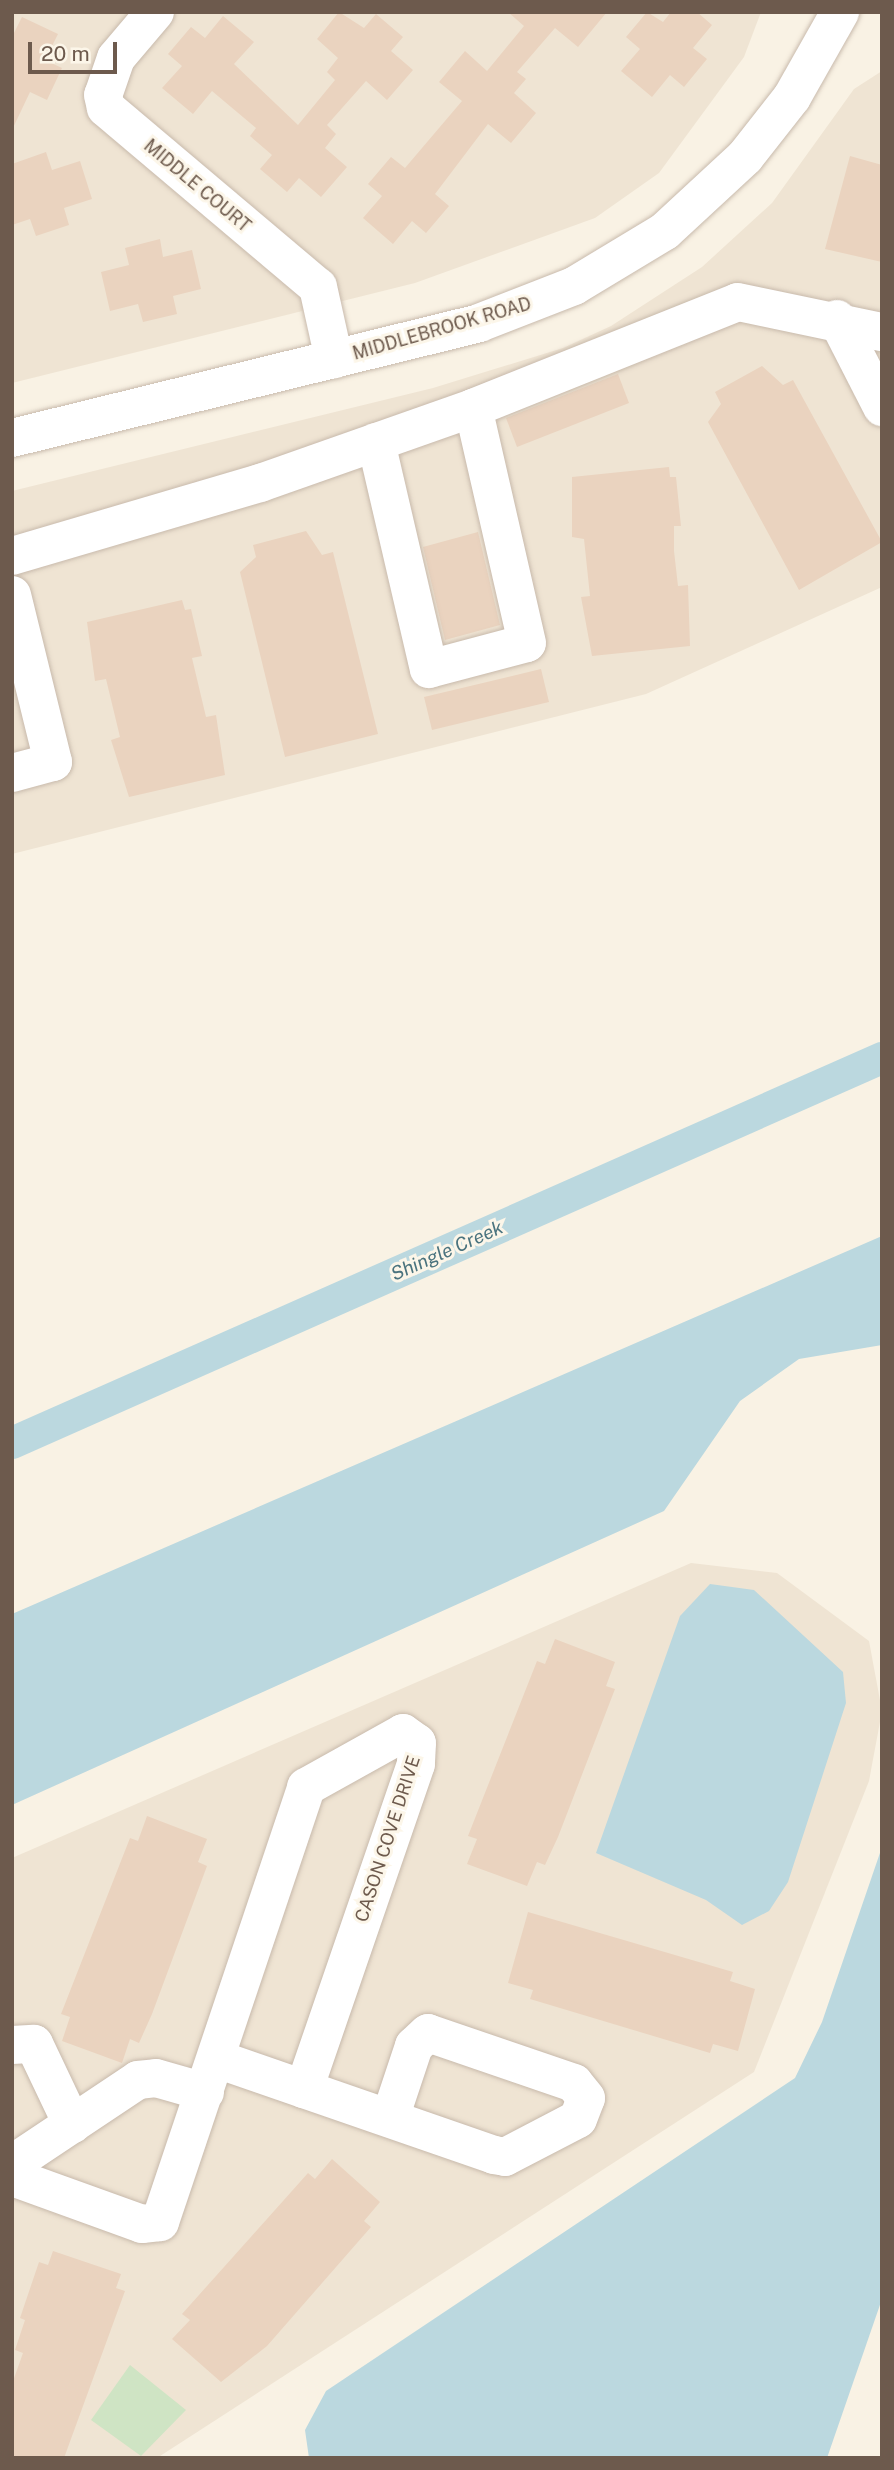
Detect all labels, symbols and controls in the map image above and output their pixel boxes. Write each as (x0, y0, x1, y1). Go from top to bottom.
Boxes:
scale bar (32, 28, 121, 72)
text: 20 m (41, 41, 90, 66)
street label: MIDDLE COURT (139, 135, 255, 237)
street label: MIDDLEBROOK ROAD (350, 293, 534, 365)
water label: Shingle Creek (387, 1216, 507, 1286)
street label: CASON COVE DRIVE (351, 1753, 425, 1925)

